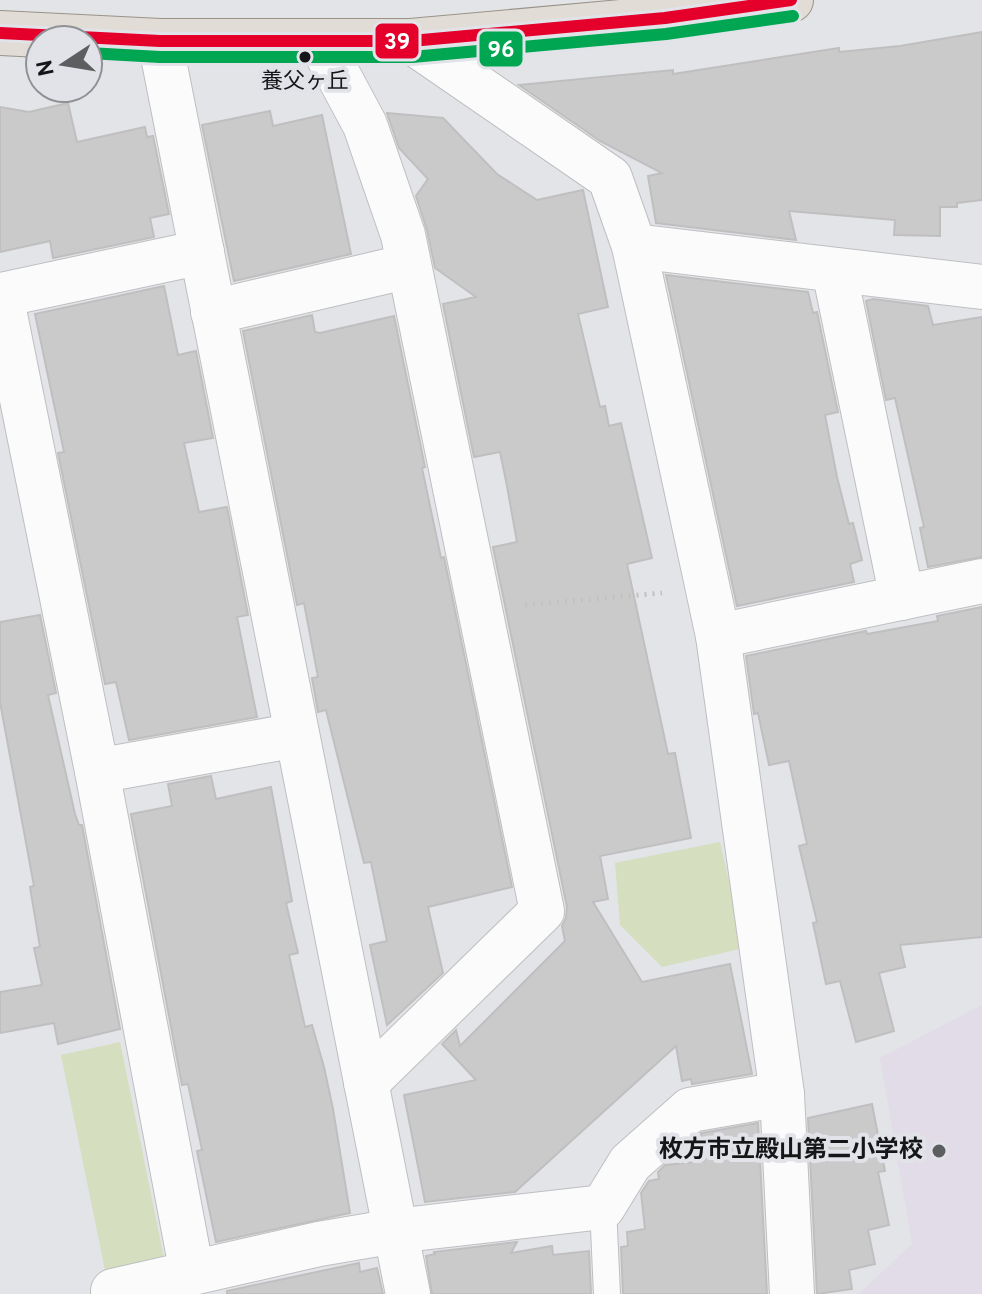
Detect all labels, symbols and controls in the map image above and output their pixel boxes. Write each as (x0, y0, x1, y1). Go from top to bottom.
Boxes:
line badge: 39 (374, 22, 420, 60)
north arrow (24, 24, 104, 104)
text: 39 (384, 30, 410, 57)
line badge: 96 (478, 30, 524, 68)
text: 96 (487, 38, 515, 65)
marker: 養父ヶ丘 (297, 49, 313, 65)
text: N (32, 57, 62, 78)
place label: 養父ヶ丘 (261, 69, 349, 96)
place label: 枚方市立殿山第二小学校 (659, 1136, 923, 1166)
marker: 枚方市立殿山第二小学校 (930, 1142, 948, 1160)

